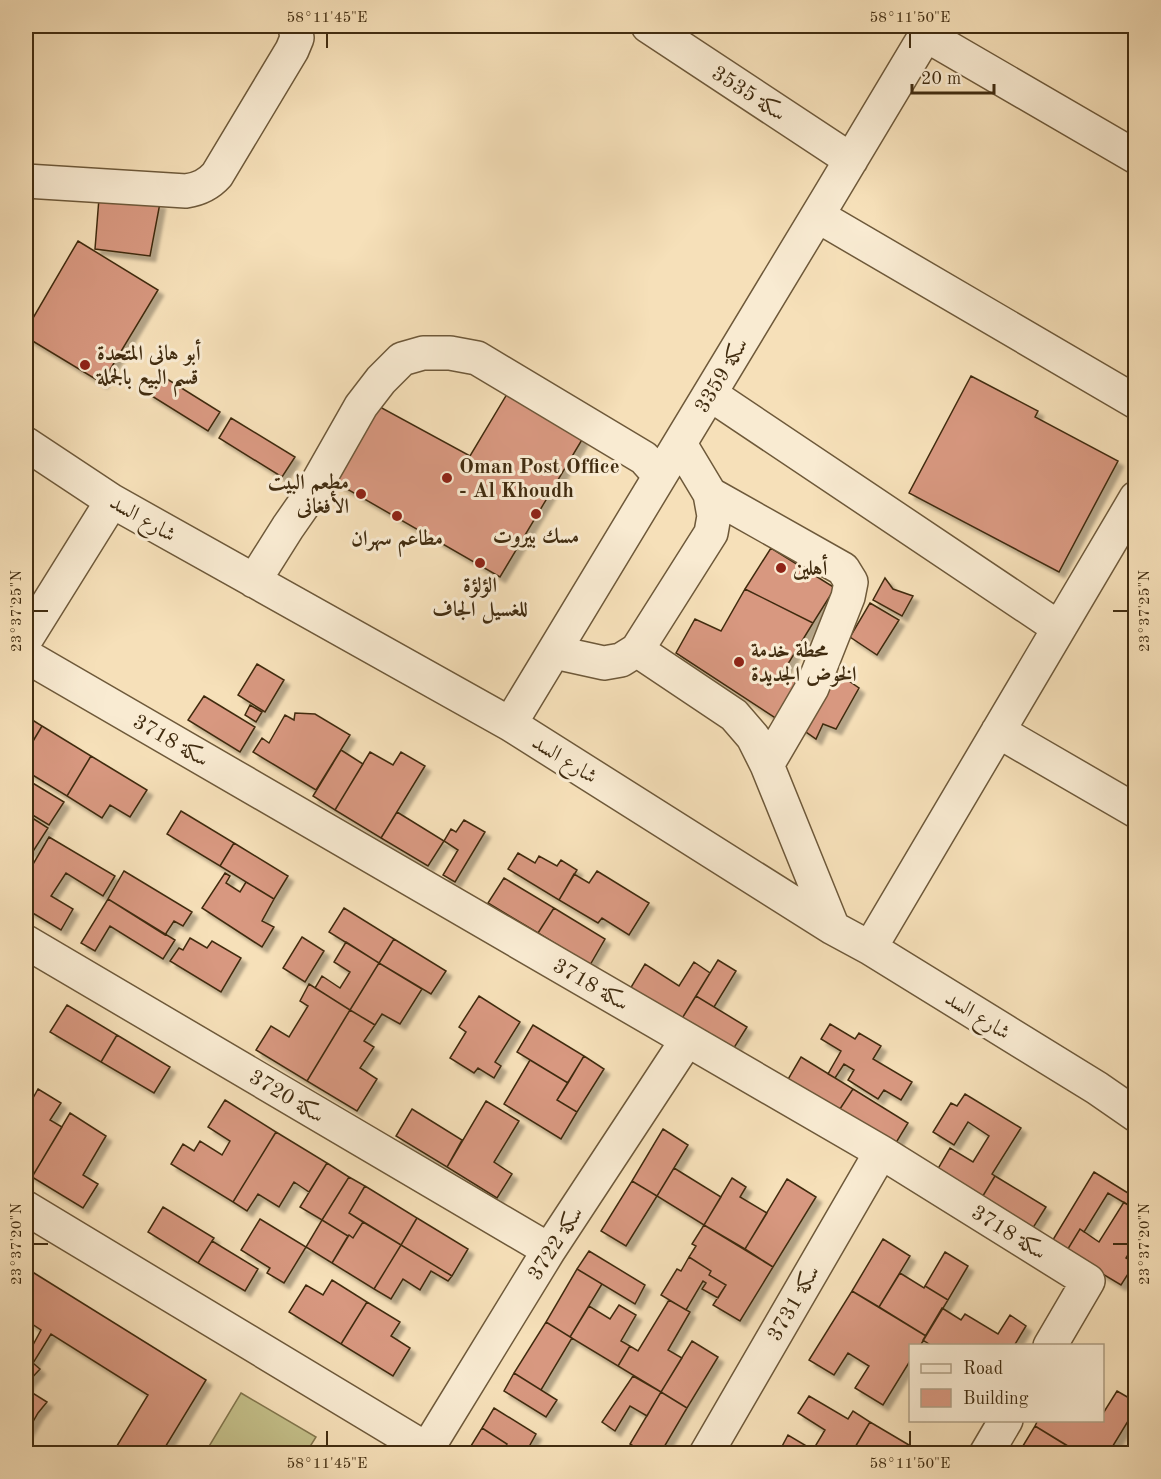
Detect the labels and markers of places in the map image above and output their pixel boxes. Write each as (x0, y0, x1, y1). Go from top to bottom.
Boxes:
place label: أبو هانى المتحدة قسم البيع بالجملة (95, 339, 201, 397)
marker: أبو هانى المتحدة قسم البيع بالجملة (78, 358, 92, 372)
place label: Oman Post Office - Al Khoudh (459, 457, 620, 502)
marker: Oman Post Office - Al Khoudh (440, 471, 454, 485)
place label: مطعم البيت الأفغانى (268, 473, 349, 519)
marker: مطعم البيت الأفغانى (354, 487, 368, 501)
marker: مسك بيروت (529, 507, 543, 521)
marker: مطاعم سهران (390, 509, 404, 523)
place label: مسك بيروت (493, 527, 579, 549)
place label: مطاعم سهران (351, 528, 443, 557)
place label: أهلين (793, 554, 828, 580)
marker: الؤلؤة للغسيل الجاف (473, 556, 487, 570)
marker: أهلين (774, 561, 788, 575)
place label: الؤلؤة للغسيل الجاف (432, 576, 528, 624)
place label: محطة خدمة الخوض الجديدة (751, 641, 857, 687)
marker: محطة خدمة الخوض الجديدة (732, 655, 746, 669)

